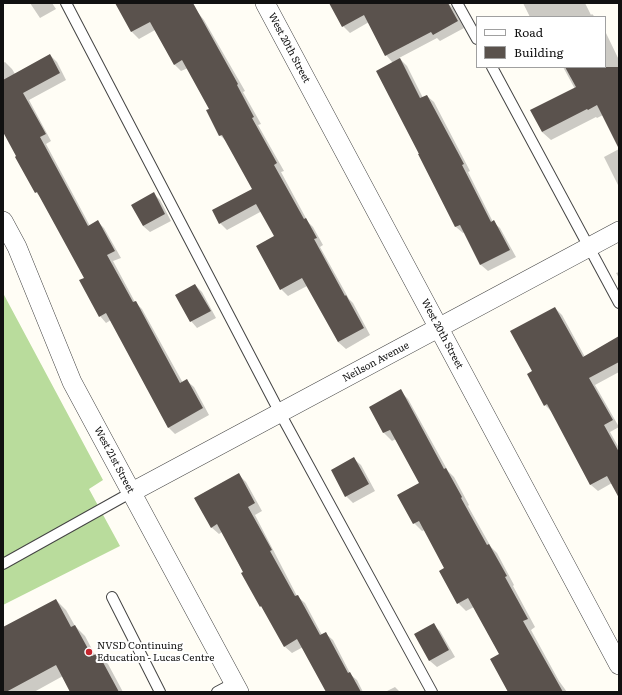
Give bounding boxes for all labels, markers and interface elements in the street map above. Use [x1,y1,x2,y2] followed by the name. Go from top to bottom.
[265,11,313,85] street label: West 20th Street
[476,16,606,68] legend
[514,23,543,41] text: Road
[514,43,563,61] text: Building
[418,297,466,371] street label: West 20th Street
[341,339,411,385] street label: Neilson Avenue
[91,425,137,495] street label: West 21st Street
[97,640,214,664] place label: NVSD Continuing Education - Lucas Centre
[84,647,94,657] marker: NVSD Continuing Education - Lucas Centre

